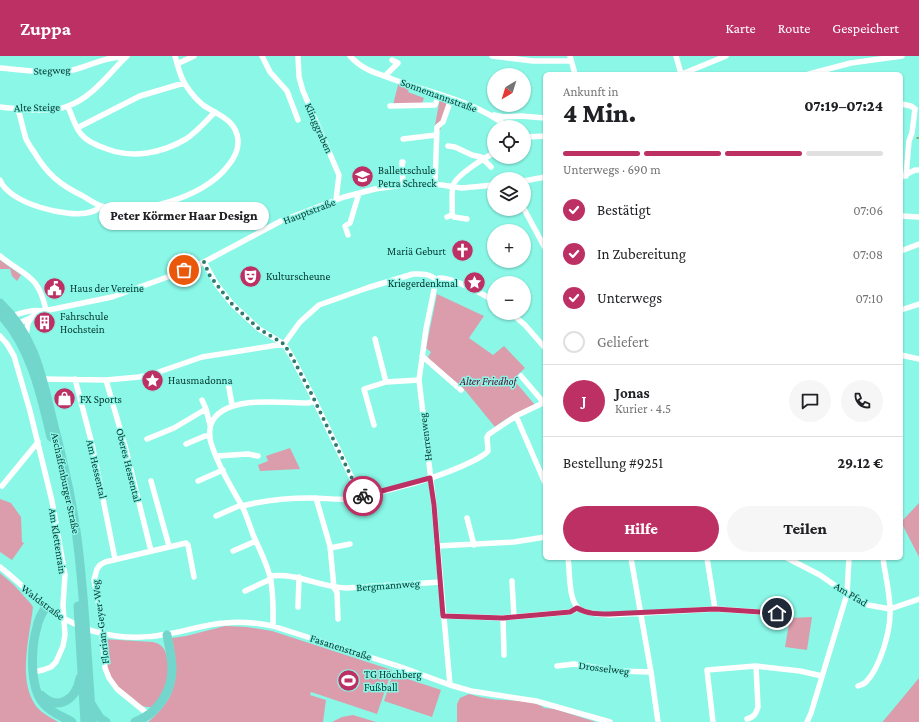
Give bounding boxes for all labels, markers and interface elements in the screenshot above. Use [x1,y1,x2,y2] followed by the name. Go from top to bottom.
[20,18,71,39] text: Zuppa
[726,20,756,36] text: Karte
[778,20,810,36] text: Route
[832,20,899,36] text: Gespeichert
[33,63,71,78] street label: Stegweg
[487,68,531,112] north arrow
[487,68,531,320] map controls
[399,76,479,114] street label: Sonnemannstraße
[563,84,618,99] text: Ankunft in
[804,98,883,114] text: 07:19–07:24
[563,99,636,128] text: 4 Min.
[14,101,60,114] street label: Alte Steige
[302,101,335,156] street label: Klinggraben
[487,120,531,164] button: locate
[563,162,661,177] text: Unterwegs · 690 m
[350,163,376,189] school or university icon: Ballettschule Petra Schreck
[378,164,437,189] place label: Ballettschule Petra Schreck
[487,172,531,216] button: layers
[281,195,337,227] street label: Hauptstraße
[563,199,585,221] icon: check
[99,202,269,230] callout: Peter Körmer Haar Design
[597,202,651,218] text: Bestätigt
[853,203,883,218] text: 07:06
[110,208,258,223] text: Peter Körmer Haar Design
[487,224,531,268] button: +
[449,238,475,264] church icon: Mariä Geburt
[563,243,585,265] icon: check
[387,245,446,257] place label: Mariä Geburt
[597,246,686,262] text: In Zubereitung
[853,247,883,262] text: 07:08
[167,253,201,287] pin
[173,259,195,281] icon: bag
[238,263,264,289] theatre icon: Kulturscheune
[266,270,330,282] place label: Kulturscheune
[461,270,487,296] place icon: Kriegerdenkmal
[41,275,67,301] public building icon: Haus der Vereine
[487,276,531,320] button: −
[388,277,458,290] place label: Kriegerdenkmal
[70,282,144,294] place label: Haus der Vereine
[563,287,585,309] icon: check
[597,290,662,306] text: Unterwegs
[856,291,883,306] text: 07:10
[32,309,58,335] building icon: Fahrschule Hochstein
[60,310,108,335] place label: Fahrschule Hochstein
[597,334,649,350] text: Geliefert
[139,367,165,393] place icon: Hausmadonna
[168,374,233,386] place label: Hausmadonna
[459,375,518,388] park label: Alter Friedhof
[789,380,831,422] button: chat
[841,380,883,422] button: phone
[615,385,650,401] text: Jonas
[52,386,78,412] shop icon: FX Sports
[80,393,122,406] place label: FX Sports
[581,393,587,409] text: J
[615,401,671,416] text: Kurier · 4.5
[416,411,435,462] street label: Herrenweg
[114,427,144,503] street label: Oberes Hessental
[48,431,83,535] street label: Aschaffenburger Straße
[84,438,110,500] street label: Am Hessental
[563,455,663,471] text: Bestellung #9251
[837,455,883,471] text: 29.12 €
[343,476,383,516] courier
[352,485,374,507] icon: bike
[563,506,719,552] button: Hilfe
[727,506,883,552] button: Teilen
[47,507,69,575] street label: Am Klettenrain
[356,577,421,594] street label: Bergmannweg
[89,578,112,665] street label: Florian-Geyer-Weg
[832,579,870,609] street label: Am Pfad
[19,582,67,622] street label: Waldstraße
[760,596,794,630] pin
[766,602,788,624] icon: home
[309,631,373,663] street label: Fasanenstraße
[578,659,631,678] street label: Drosselweg
[336,667,362,693] sports icon: TG Höchberg Fußball
[364,668,422,693] place label: TG Höchberg Fußball

